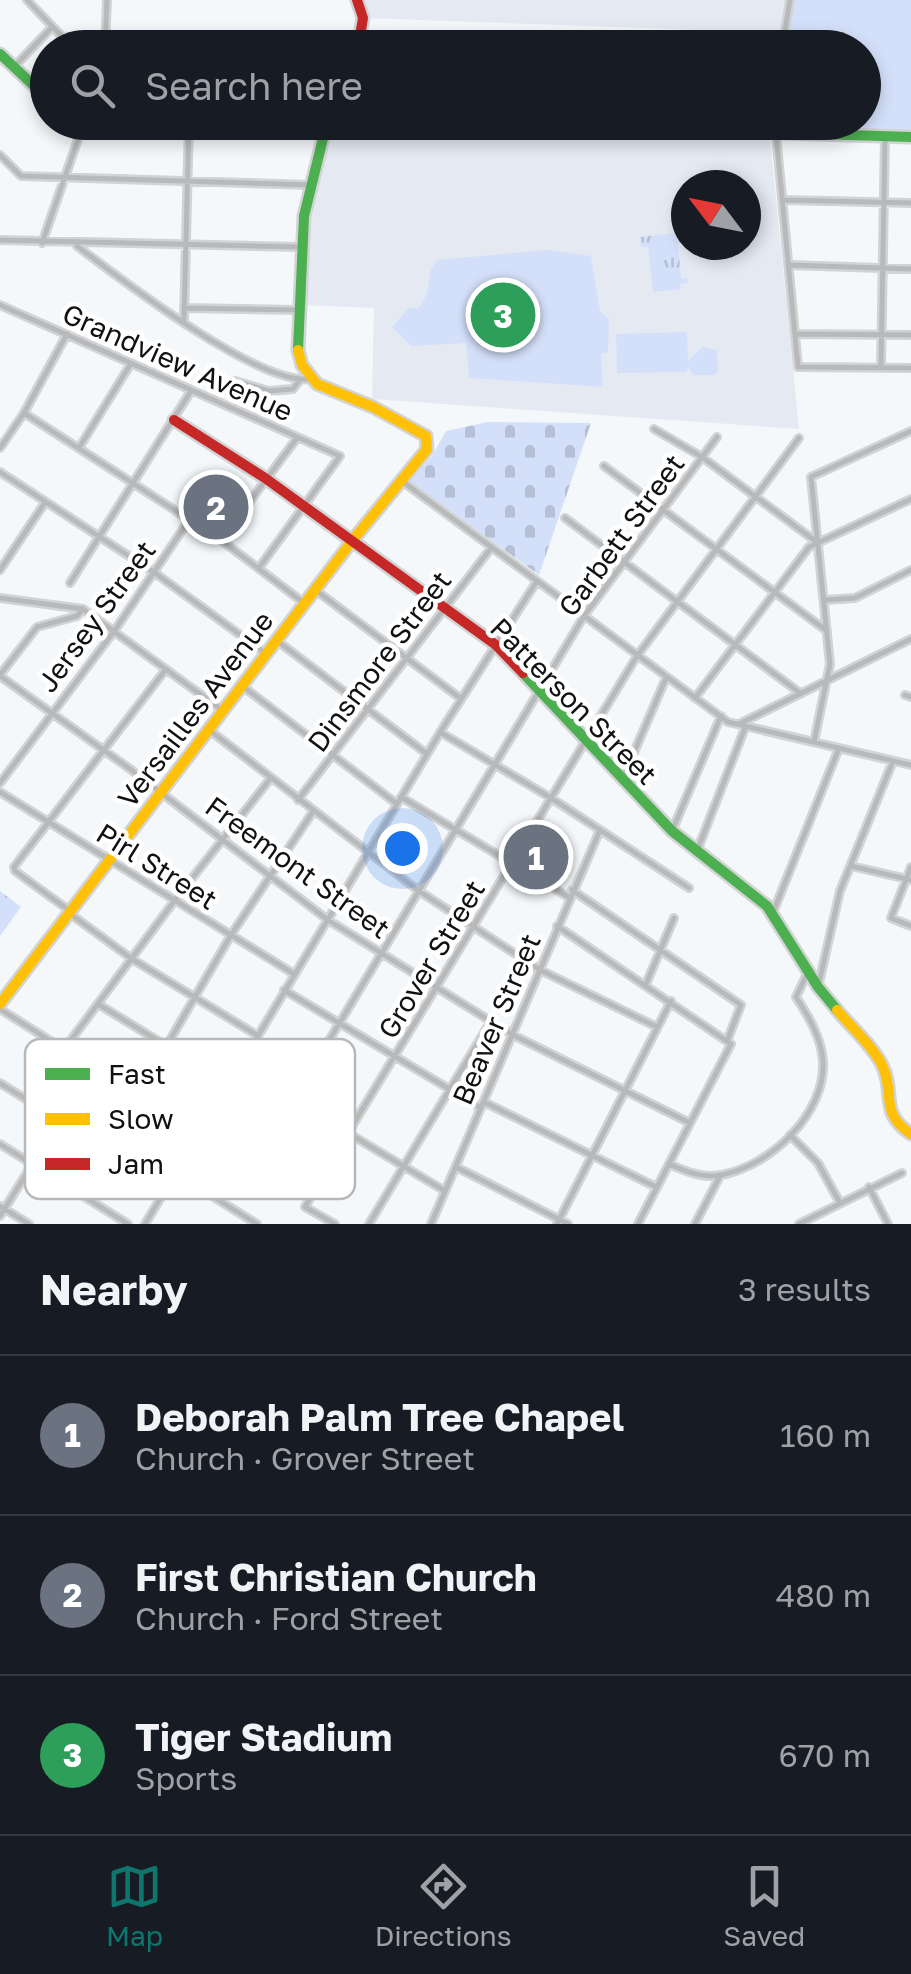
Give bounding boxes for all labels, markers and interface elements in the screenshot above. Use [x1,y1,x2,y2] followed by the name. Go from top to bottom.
[30,30,881,140] search box
[65,58,120,113] icon: search
[145,63,363,108] text: Search here
[671,170,761,260] north arrow
[470,278,536,352] pin: 3
[58,296,298,428] street label: Grandview Avenue
[551,448,691,622] street label: Garbett Street
[184,470,248,544] pin: 2
[30,534,162,698] street label: Jersey Street
[300,564,458,758] street label: Dinsmore Street
[111,604,279,814] street label: Versailles Avenue
[484,611,664,791] street label: Patterson Street
[200,789,396,945] street label: Freemont Street
[91,816,223,916] street label: Pirl Street
[504,820,568,894] pin: 1
[377,823,428,874] your location
[371,874,491,1044] street label: Grover Street
[445,929,547,1109] street label: Beaver Street
[25,1039,355,1199] legend
[108,1057,166,1090] text: Fast
[108,1102,174,1135] text: Slow
[108,1147,164,1180] text: Jam
[40,1264,188,1314] text: Nearby
[738,1270,871,1308] text: 3 results
[135,1394,624,1439] text: Deborah Palm Tree Chapel
[64,1416,81,1454] text: 1
[780,1416,871,1454] text: 160 m
[135,1439,475,1477] text: Church · Grover Street
[135,1554,537,1599] text: First Christian Church
[63,1576,82,1614] text: 2
[776,1576,871,1614] text: 480 m
[135,1599,443,1637] text: Church · Ford Street
[135,1714,392,1759] text: Tiger Stadium
[63,1736,82,1774] text: 3
[779,1736,871,1774] text: 670 m
[135,1759,237,1797] text: Sports
[106,1859,163,1952] tab: Map
[375,1859,512,1952] tab: Directions
[723,1859,805,1952] tab: Saved

